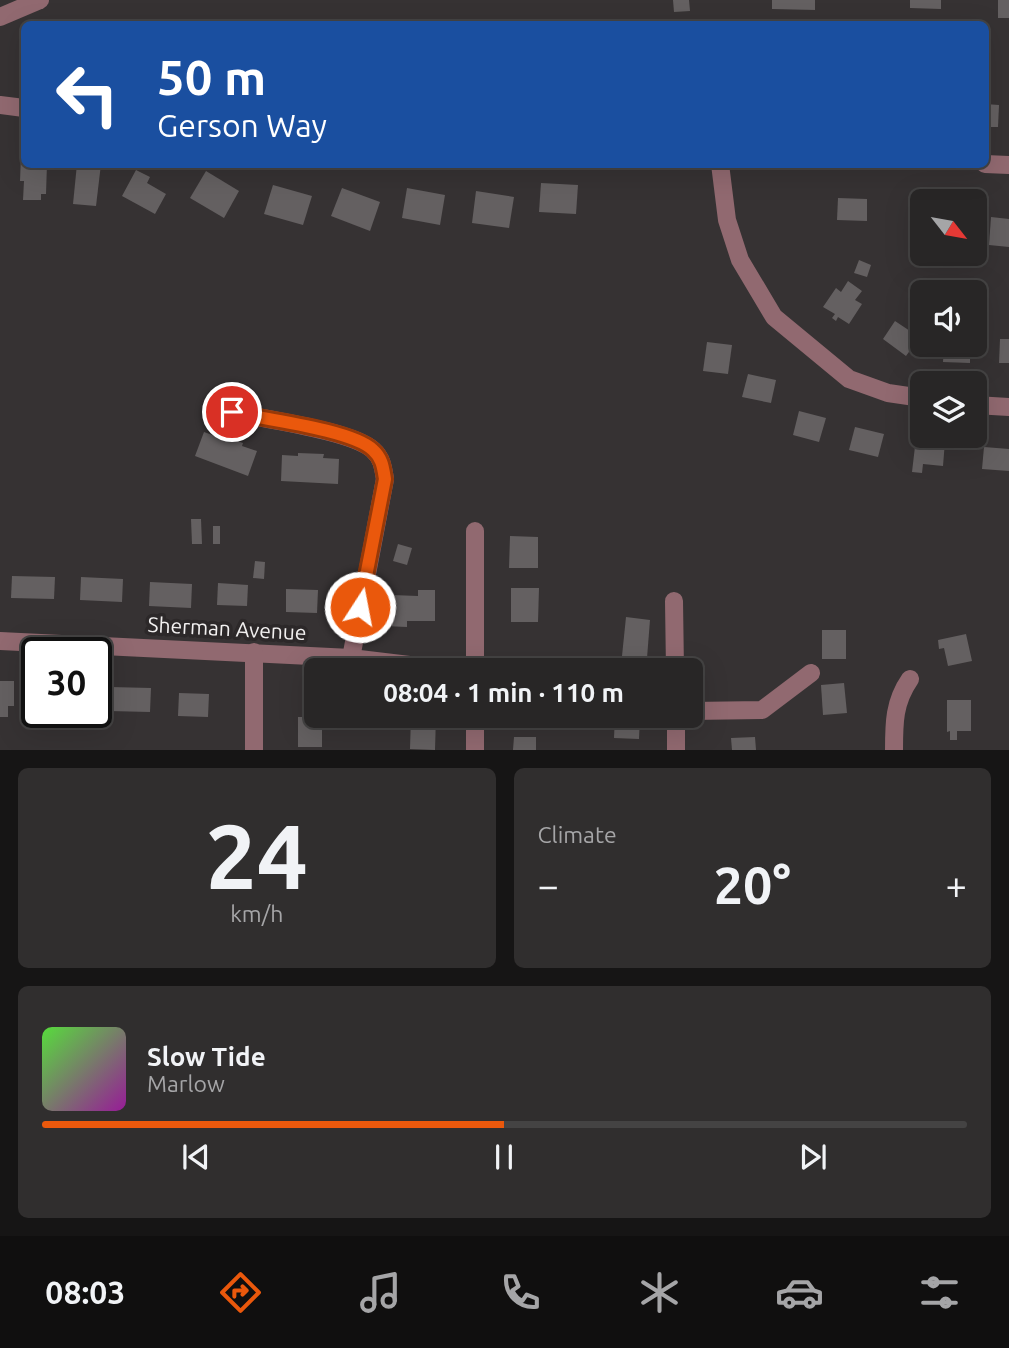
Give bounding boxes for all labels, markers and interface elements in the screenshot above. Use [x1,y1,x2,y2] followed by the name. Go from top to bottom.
[42,49,133,140] icon: left
[157,49,266,104] text: 50 m
[157,107,327,143] text: Gerson Way
[910,189,987,266] north arrow
[910,189,987,448] map controls
[910,280,987,357] button: sound
[910,371,987,448] button: layers
[202,382,262,442] pin
[213,393,251,431] icon: arrive
[323,570,397,644] position arrow
[147,612,307,644] street label: Sherman Avenue
[21,637,112,728] speed limit sign: 30
[383,678,624,707] text: 08:04 · 1 min · 110 m
[205,804,308,906] text: 24
[538,822,617,847] text: Climate
[714,856,791,914] text: 20°
[538,864,559,906] text: −
[946,864,967,906] text: +
[230,901,283,926] text: km/h
[147,1042,266,1071] text: Slow Tide
[147,1071,225,1096] text: Marlow
[177,1138,215,1176] icon: previous
[485,1138,523,1176] icon: pause
[794,1138,832,1176] icon: next
[216,1268,265,1317] icon: directions
[356,1268,405,1317] icon: music
[496,1268,545,1317] icon: phone
[635,1268,684,1317] icon: climate
[775,1268,824,1317] icon: car
[915,1268,964,1317] icon: filters
[45,1274,125,1310] text: 08:03

